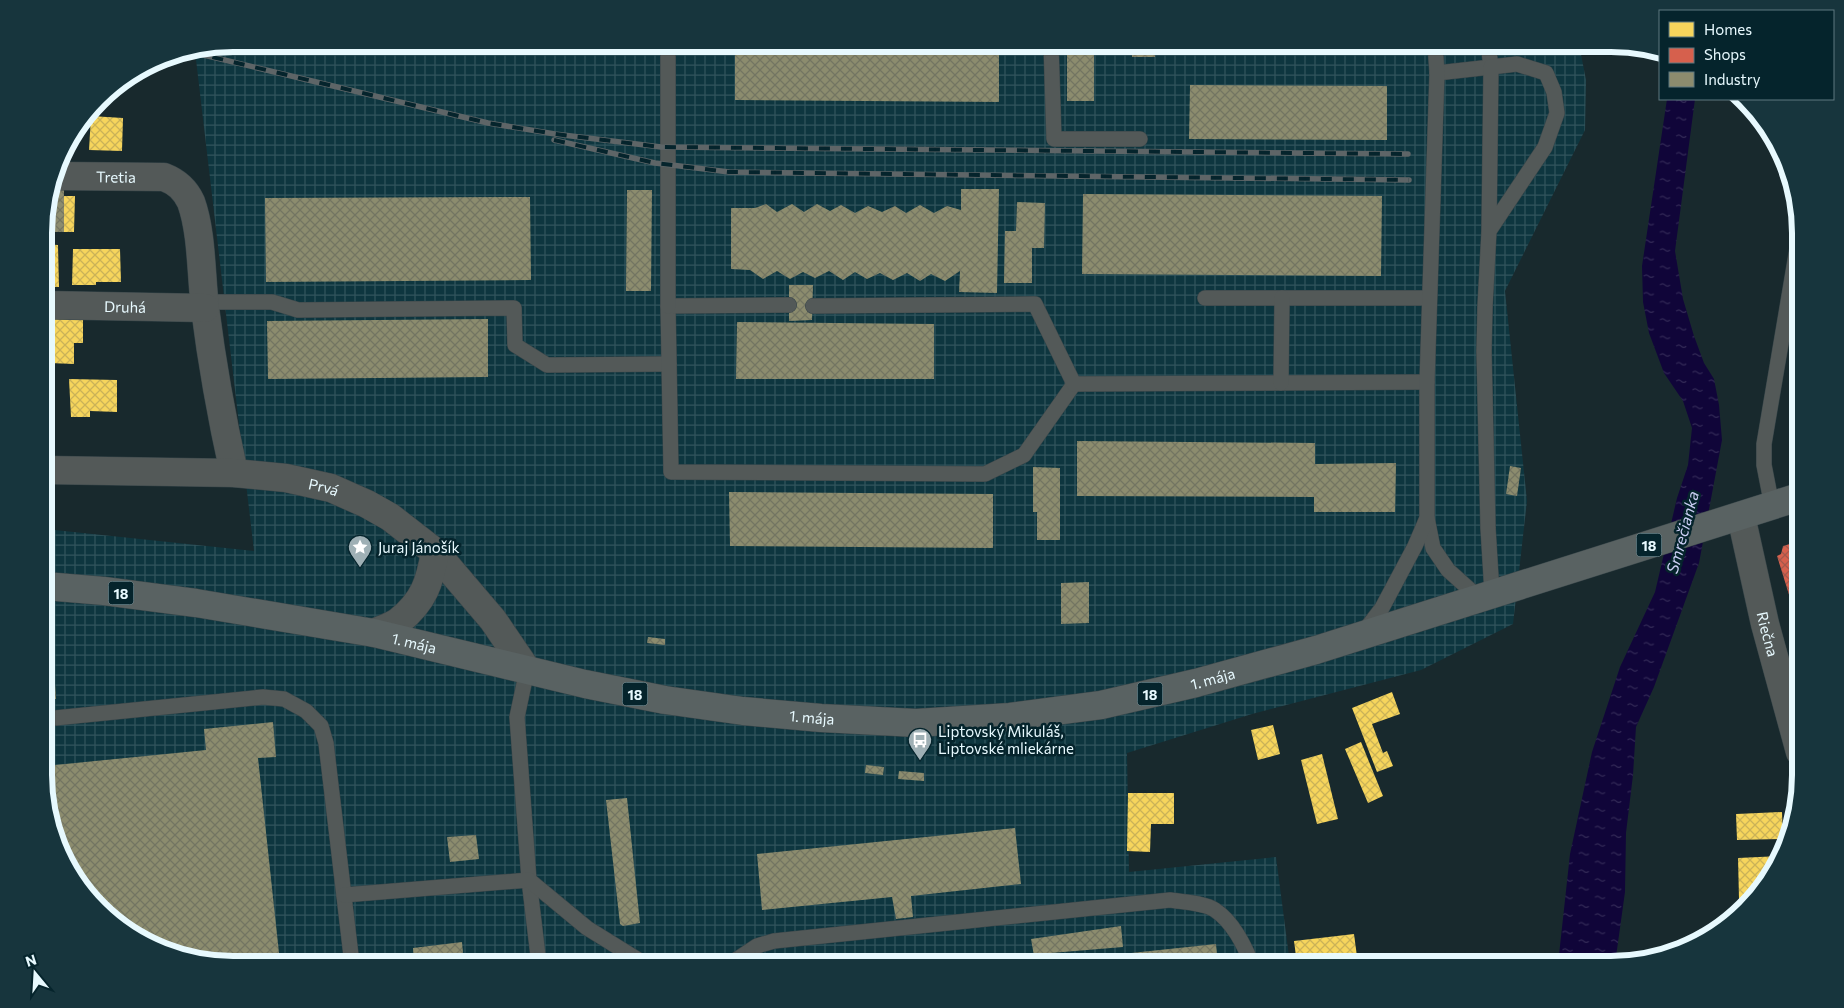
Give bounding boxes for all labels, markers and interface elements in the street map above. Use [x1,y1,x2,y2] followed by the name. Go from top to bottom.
[1659,10,1834,100] legend
[1704,20,1752,38] text: Homes
[1704,45,1746,63] text: Shops
[1704,70,1761,88] text: Industry
[96,167,136,186] street label: Tretia
[104,297,146,316] street label: Druhá
[307,474,342,499] street label: Prvá
[1662,489,1702,575] water label: Smrečianka
[347,534,373,568] place icon: Juraj Jánošík
[1636,534,1662,556] road number: 18
[378,538,460,556] place label: Juraj Jánošík
[108,582,134,604] road number: 18
[1754,610,1782,658] street label: Riečna
[390,629,439,657] street label: 1. mája
[1189,664,1237,693] street label: 1. mája
[622,682,648,706] road number: 18
[1138,682,1162,706] road number: 18
[788,706,835,728] street label: 1. mája
[938,722,1074,757] place label: Liptovský Mikuláš, Liptovské mliekárne
[907,727,933,761] bus stop icon: Liptovský Mikuláš, Liptovské mliekárne
[10,948,60,998] north arrow
[23,950,38,970] text: N

